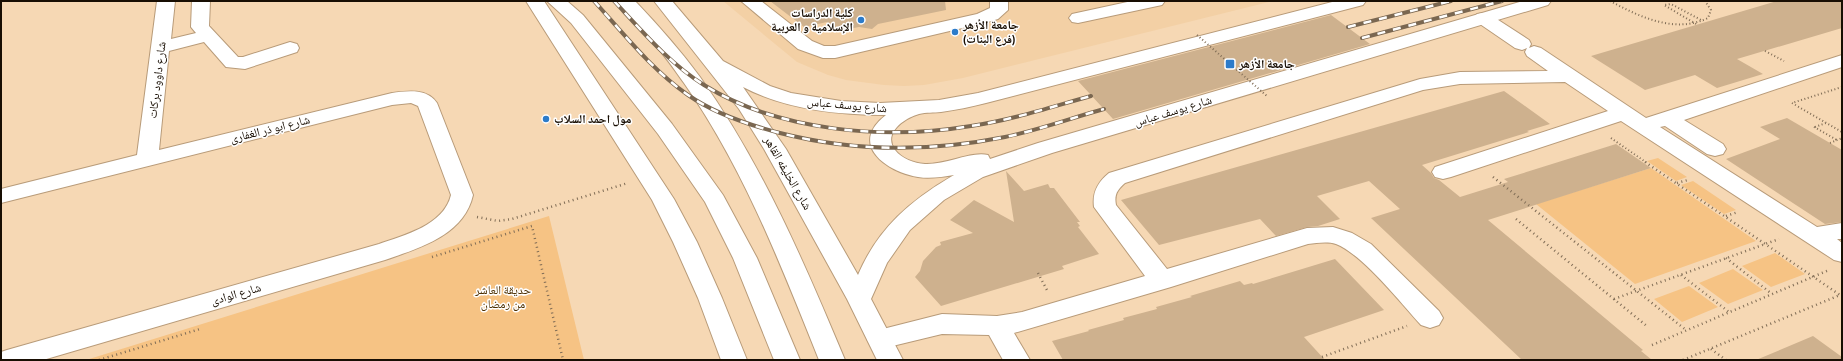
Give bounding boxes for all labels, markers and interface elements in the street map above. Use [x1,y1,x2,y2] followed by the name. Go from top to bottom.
[771,5,854,34] place label: كلية الدراسات الإسلامية و العربية
[856,15,866,25] marker: كلية الدراسات الإسلامية و العربية
[962,17,1019,47] place label: جامعة الأزهر (فرع البنات)
[950,27,960,37] marker: جامعة الأزهر (فرع البنات)
[144,41,170,119] street label: شارع داوود بركات
[1238,56,1295,71] place label: جامعة الأزهر
[1224,58,1236,70] marker: جامعة الأزهر
[1132,92,1214,130] street label: شارع يوسف عباس
[806,94,888,116] street label: شارع يوسف عباس
[228,111,312,147] street label: شارع ابو ذر الغفارى
[554,111,632,127] place label: مول احمد السلاب
[541,114,551,124] marker: مول احمد السلاب
[760,132,816,213] street label: شارع الخليفه القاهر
[209,279,263,309] street label: شارع الوادى
[474,282,531,311] park label: حديقة العاشر من رمضان

